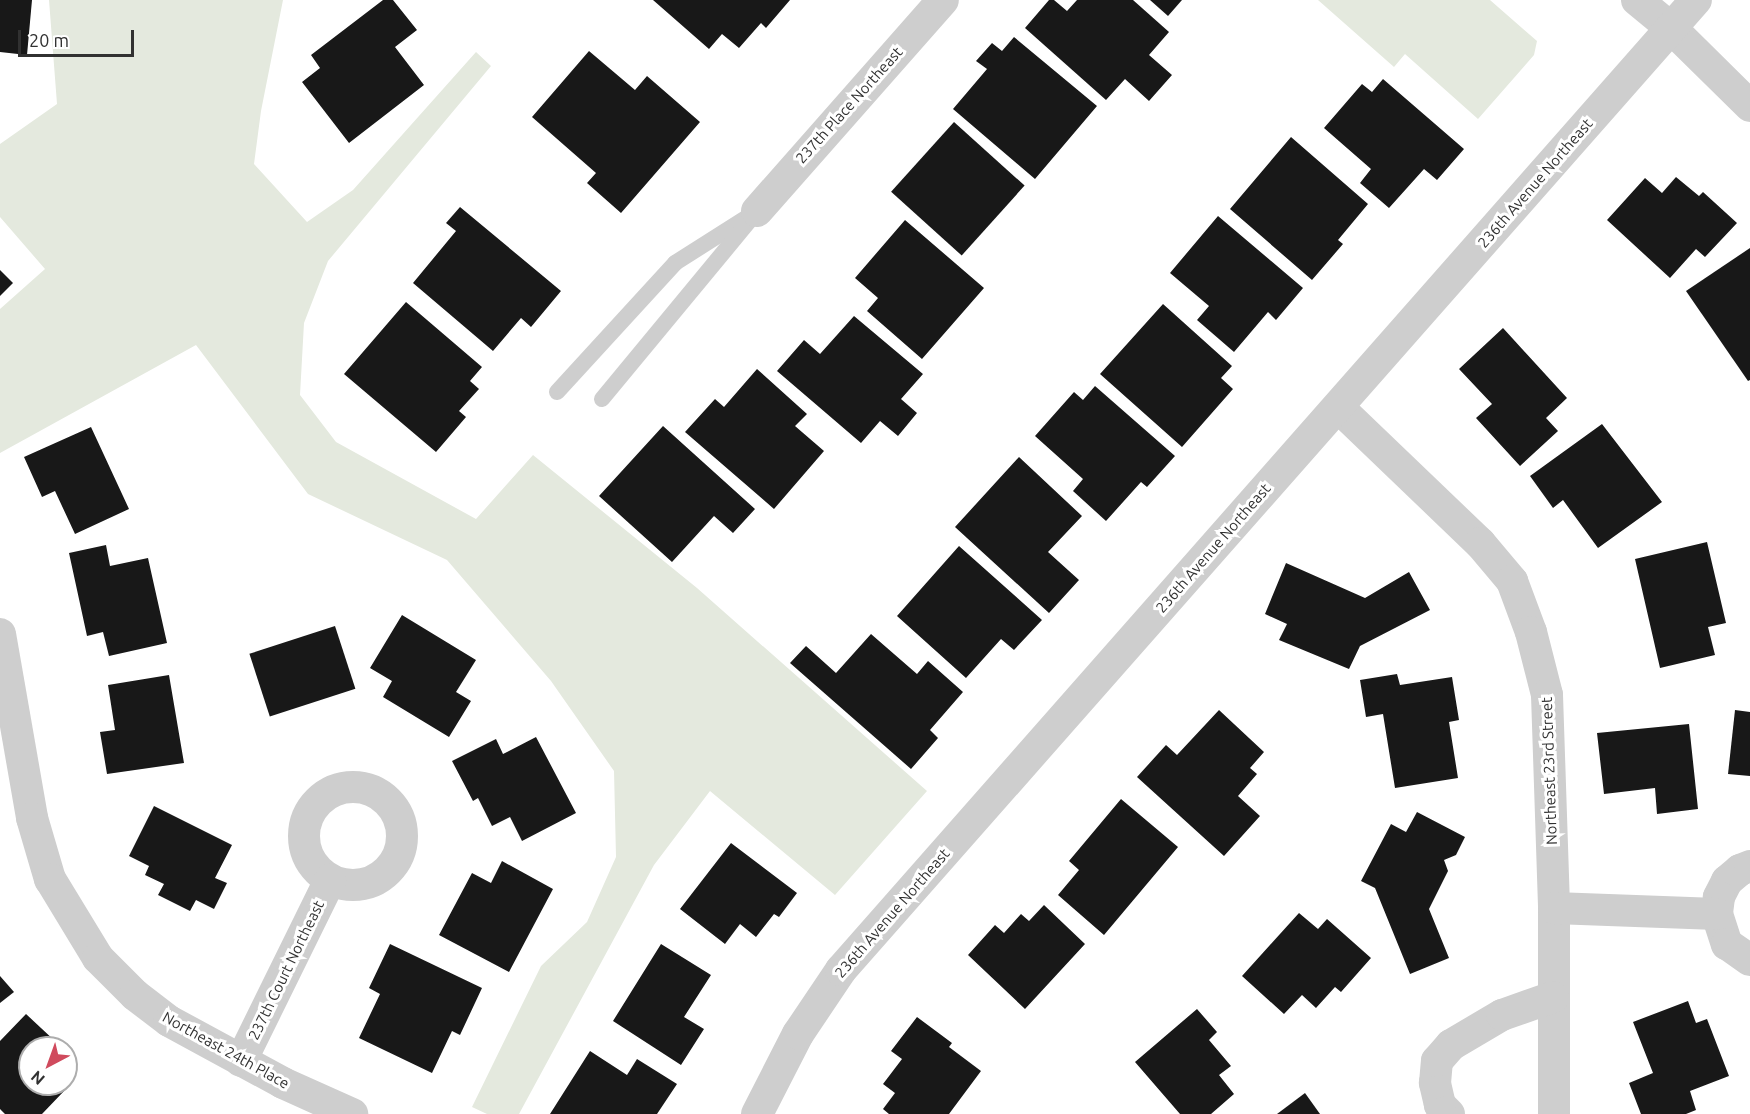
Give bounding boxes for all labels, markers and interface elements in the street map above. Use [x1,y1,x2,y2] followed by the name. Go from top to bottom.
[21,18,136,56] scale bar
[29,30,69,50] text: 20 m
[792,43,906,167] street label: 237th Place Northeast
[1474,115,1596,251] street label: 236th Avenue Northeast
[1152,480,1274,616] street label: 236th Avenue Northeast
[1537,697,1561,845] street label: Northeast 23rd Street
[831,845,953,981] street label: 236th Avenue Northeast
[244,897,328,1043] street label: 237th Court Northeast
[159,1008,293,1092] street label: Northeast 24th Place
[18,1036,78,1096] north arrow
[27,1067,48,1089] text: N

